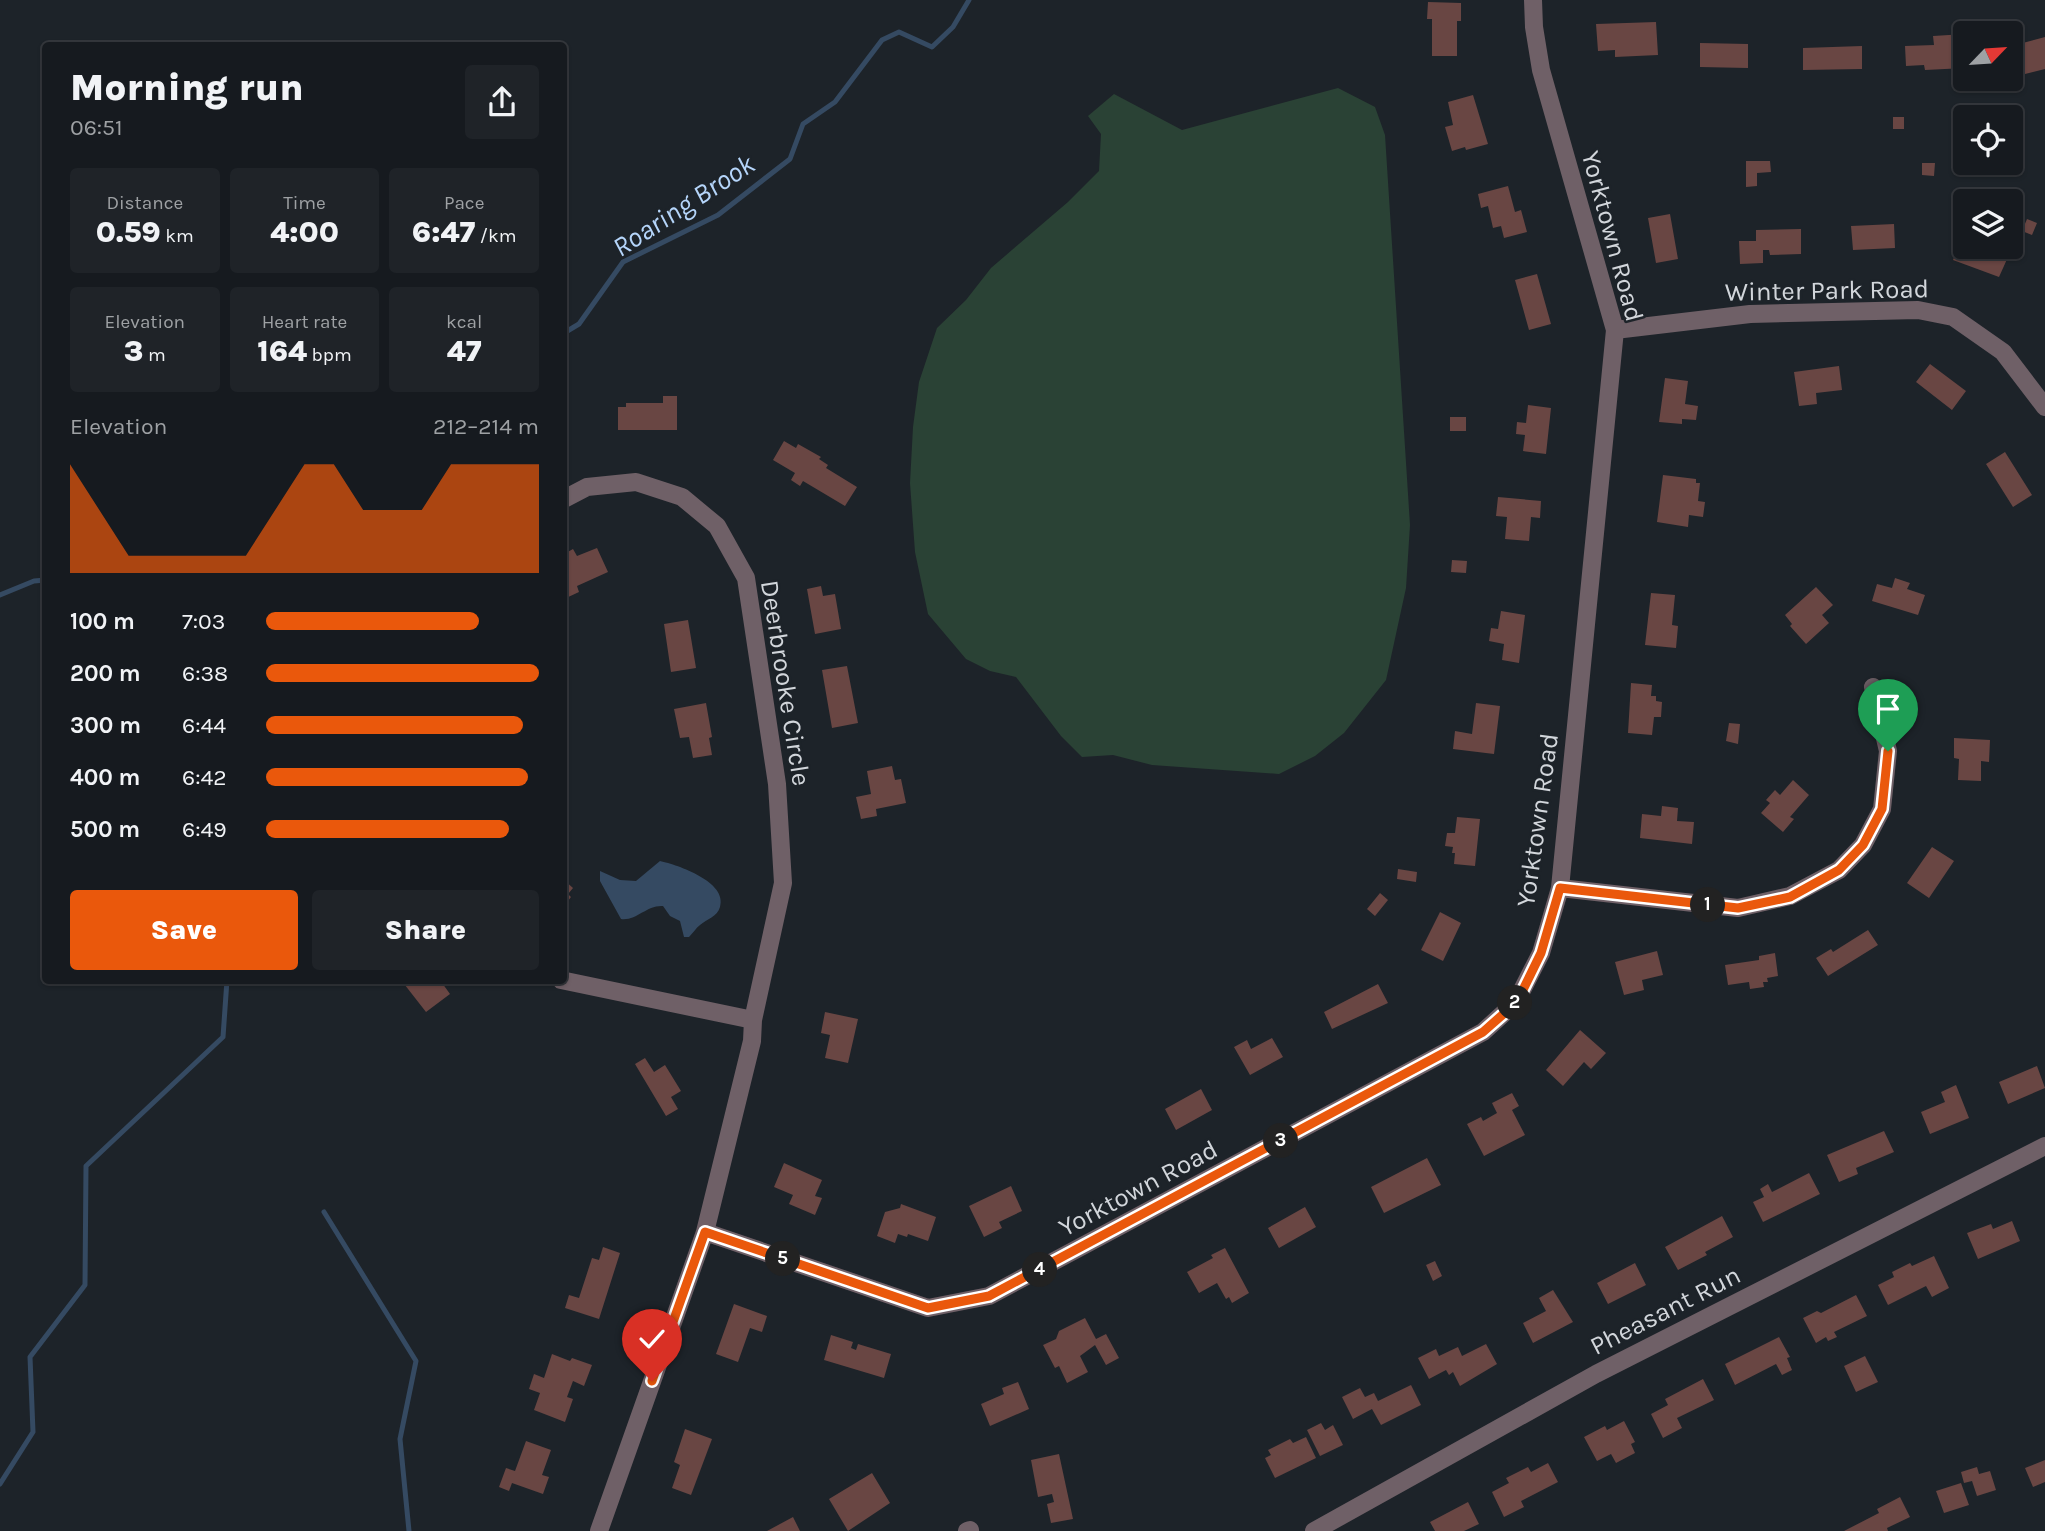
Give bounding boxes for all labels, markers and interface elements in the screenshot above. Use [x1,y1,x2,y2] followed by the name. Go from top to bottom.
[1953,21,2023,91] north arrow
[1953,21,2023,259] map controls
[70,65,304,110] text: Morning run
[465,65,539,139] button: share
[1953,105,2023,175] button: locate
[70,114,123,141] text: 06:51
[606,147,761,264] water label: Roaring Brook
[1575,147,1650,325] street label: Yorktown Road
[1953,189,2023,259] button: layers
[106,192,183,214] text: Distance
[283,192,326,214] text: Time
[444,192,484,214] text: Pace
[96,214,161,250] text: 0.59
[270,214,339,250] text: 4:00
[412,214,475,250] text: 6:47
[161,225,194,247] text: km
[475,225,516,247] text: /km
[1725,273,1929,308] street label: Winter Park Road
[105,311,185,333] text: Elevation
[262,311,347,333] text: Heart rate
[446,311,482,333] text: kcal
[124,333,144,369] text: 3
[257,333,307,369] text: 164
[447,333,482,369] text: 47
[144,344,166,366] text: m
[307,344,352,366] text: bpm
[70,413,167,440] text: Elevation
[433,413,539,440] text: 212–214 m
[754,578,817,788] street label: Deerbrooke Circle
[70,608,135,635] text: 100 m
[182,608,225,635] text: 7:03
[70,660,141,687] text: 200 m
[182,660,228,687] text: 6:38
[1858,679,1918,751] pin
[1869,690,1907,728] icon: arrive
[70,712,141,739] text: 300 m
[182,712,226,739] text: 6:44
[1510,731,1565,909] street label: Yorktown Road
[70,764,140,791] text: 400 m
[182,764,227,791] text: 6:42
[70,816,140,843] text: 500 m
[182,816,227,843] text: 6:49
[1690,888,1726,922] pin: 1
[70,890,298,970] button: Save
[312,890,539,970] button: Share
[1704,893,1711,915] text: 1
[1498,986,1532,1020] pin: 2
[1509,991,1520,1013] text: 2
[1264,1124,1298,1158] pin: 3
[1275,1129,1286,1151] text: 3
[1054,1134,1223,1243] street label: Yorktown Road
[766,1242,800,1276] pin: 5
[777,1247,788,1269] text: 5
[1023,1252,1058,1288] pin: 4
[1034,1258,1045,1280] text: 4
[1585,1259,1746,1362] street label: Pheasant Run
[622,1309,682,1381] pin
[633,1320,671,1358] icon: check

